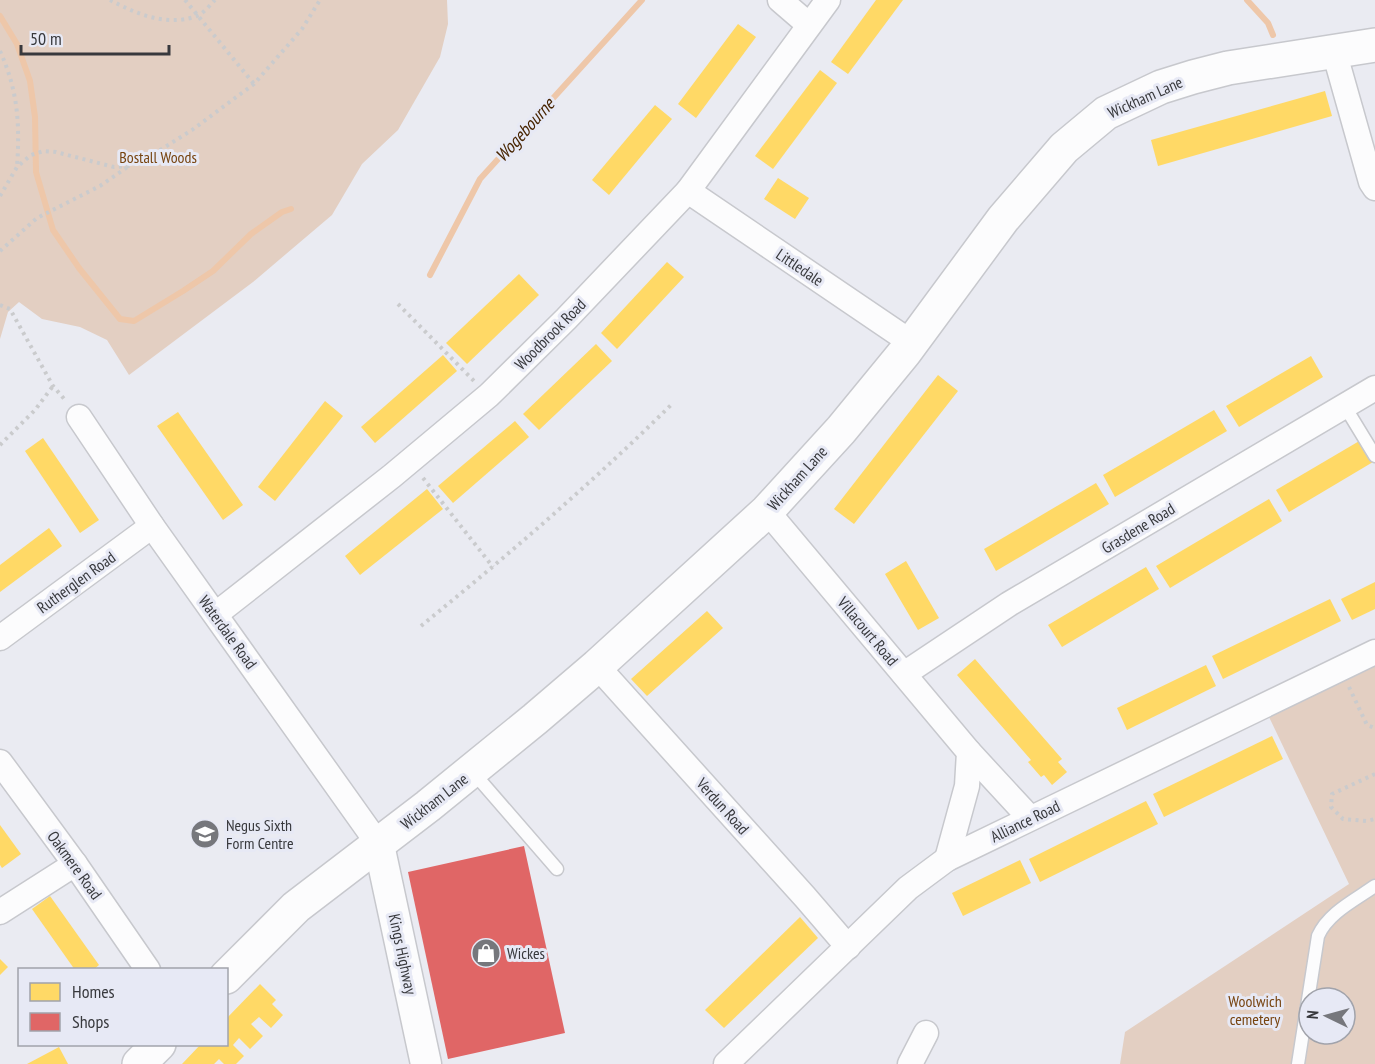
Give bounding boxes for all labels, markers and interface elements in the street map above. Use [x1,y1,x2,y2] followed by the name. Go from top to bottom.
[21,18,170,56] scale bar
[30,27,62,50] text: 50 m
[1104,72,1186,122] street label: Wickham Lane
[490,92,560,166] water label: Wogebourne
[119,147,197,167] park label: Bostall Woods
[772,244,828,290] street label: Littledale
[510,294,590,374] street label: Woodbrook Road
[763,442,831,514] street label: Wickham Lane
[1098,498,1178,558] street label: Grasdene Road
[33,547,119,617] street label: Rutherglen Road
[195,591,261,673] street label: Waterdale Road
[833,592,903,670] street label: Villacourt Road
[396,769,472,833] street label: Wickham Lane
[692,773,754,838] street label: Verdun Road
[987,796,1063,846] street label: Alliance Road
[226,815,294,853] place label: Negus Sixth Form Centre
[189,818,221,850] school or university icon: Negus Sixth Form Centre
[43,827,107,903] street label: Oakmere Road
[385,912,421,996] street label: Kings Highway
[470,937,502,969] shop icon: Wickes
[507,943,545,963] place label: Wickes
[18,968,228,1046] legend
[72,980,115,1003] text: Homes
[1297,986,1357,1046] north arrow
[1228,991,1282,1029] park label: Woolwich cemetery
[72,1010,109,1033] text: Shops
[1302,1010,1322,1020] text: N

